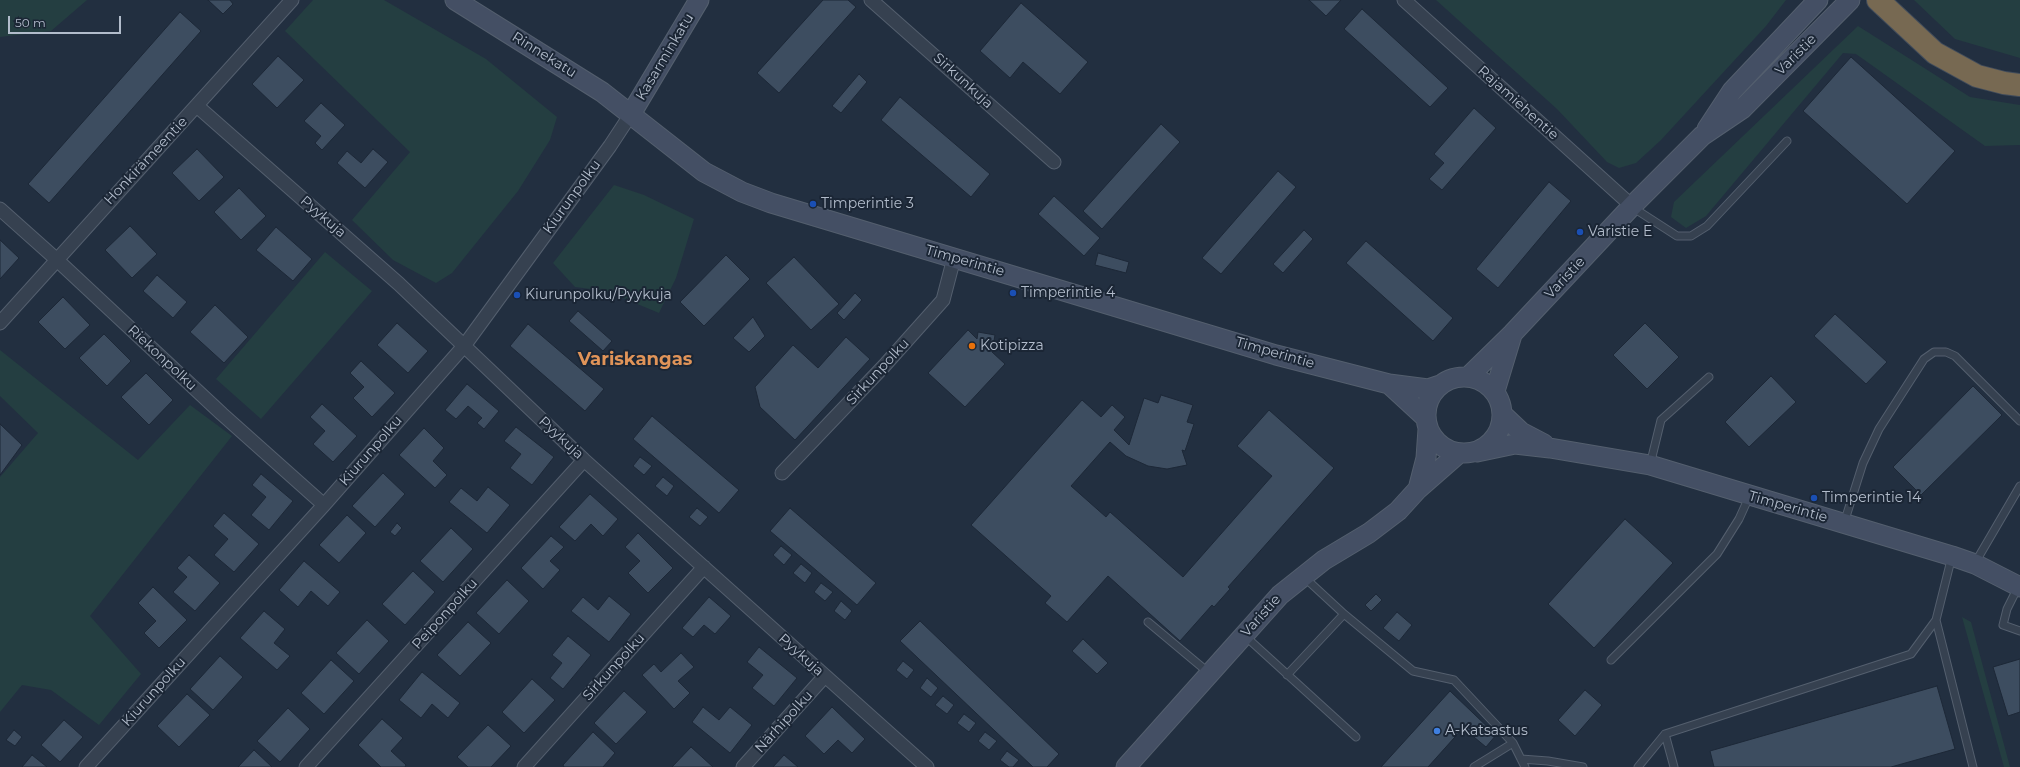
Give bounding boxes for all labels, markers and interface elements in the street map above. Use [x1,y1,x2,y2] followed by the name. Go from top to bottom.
[10,8,123,34] scale bar
[632,11,698,103] street label: Kasarminkatu
[15,15,46,30] text: 50 m
[509,29,579,81] street label: Rinnekatu
[1772,31,1820,79] street label: Varistie
[930,50,996,112] street label: Sirkunkuja
[1474,62,1562,144] street label: Rajamiehentie
[101,114,191,208] street label: Honkirämeentie
[540,157,604,237] street label: Kiurunpolku
[297,193,349,241] street label: Pyykuja
[821,196,914,212] place label: Timperintie 3
[808,199,818,209] marker: Timperintie 3
[1588,224,1652,240] place label: Varistie E
[1575,227,1585,237] marker: Varistie E
[924,242,1006,280] street label: Timperintie
[1541,254,1589,302] street label: Varistie
[1021,285,1115,301] place label: Timperintie 4
[525,287,672,303] place label: Kiurunpolku/Pyykuja
[1008,288,1018,298] marker: Timperintie 4
[512,290,522,300] marker: Kiurunpolku/Pyykuja
[124,322,200,394] street label: Riekonpolku
[1234,334,1316,372] street label: Timperintie
[843,335,913,409] street label: Sirkunpolku
[980,338,1044,354] place label: Kotipizza
[967,341,977,351] marker: Kotipizza
[578,349,692,371] district label: Variskangas
[336,413,406,489] street label: Kiurunpolku
[535,413,587,463] street label: Pyykuja
[1747,488,1829,526] street label: Timperintie
[1822,490,1921,506] place label: Timperintie 14
[1809,493,1819,503] marker: Timperintie 14
[409,575,481,653] street label: Peiponpolku
[1238,591,1284,641] street label: Varistie
[579,630,649,704] street label: Sirkunpolku
[775,630,827,680] street label: Pyykuja
[119,654,189,730] street label: Kiurunpolku
[752,687,816,757] street label: Närhipolku
[1445,723,1528,739] place label: A-Katsastus
[1432,726,1442,736] marker: A-Katsastus

